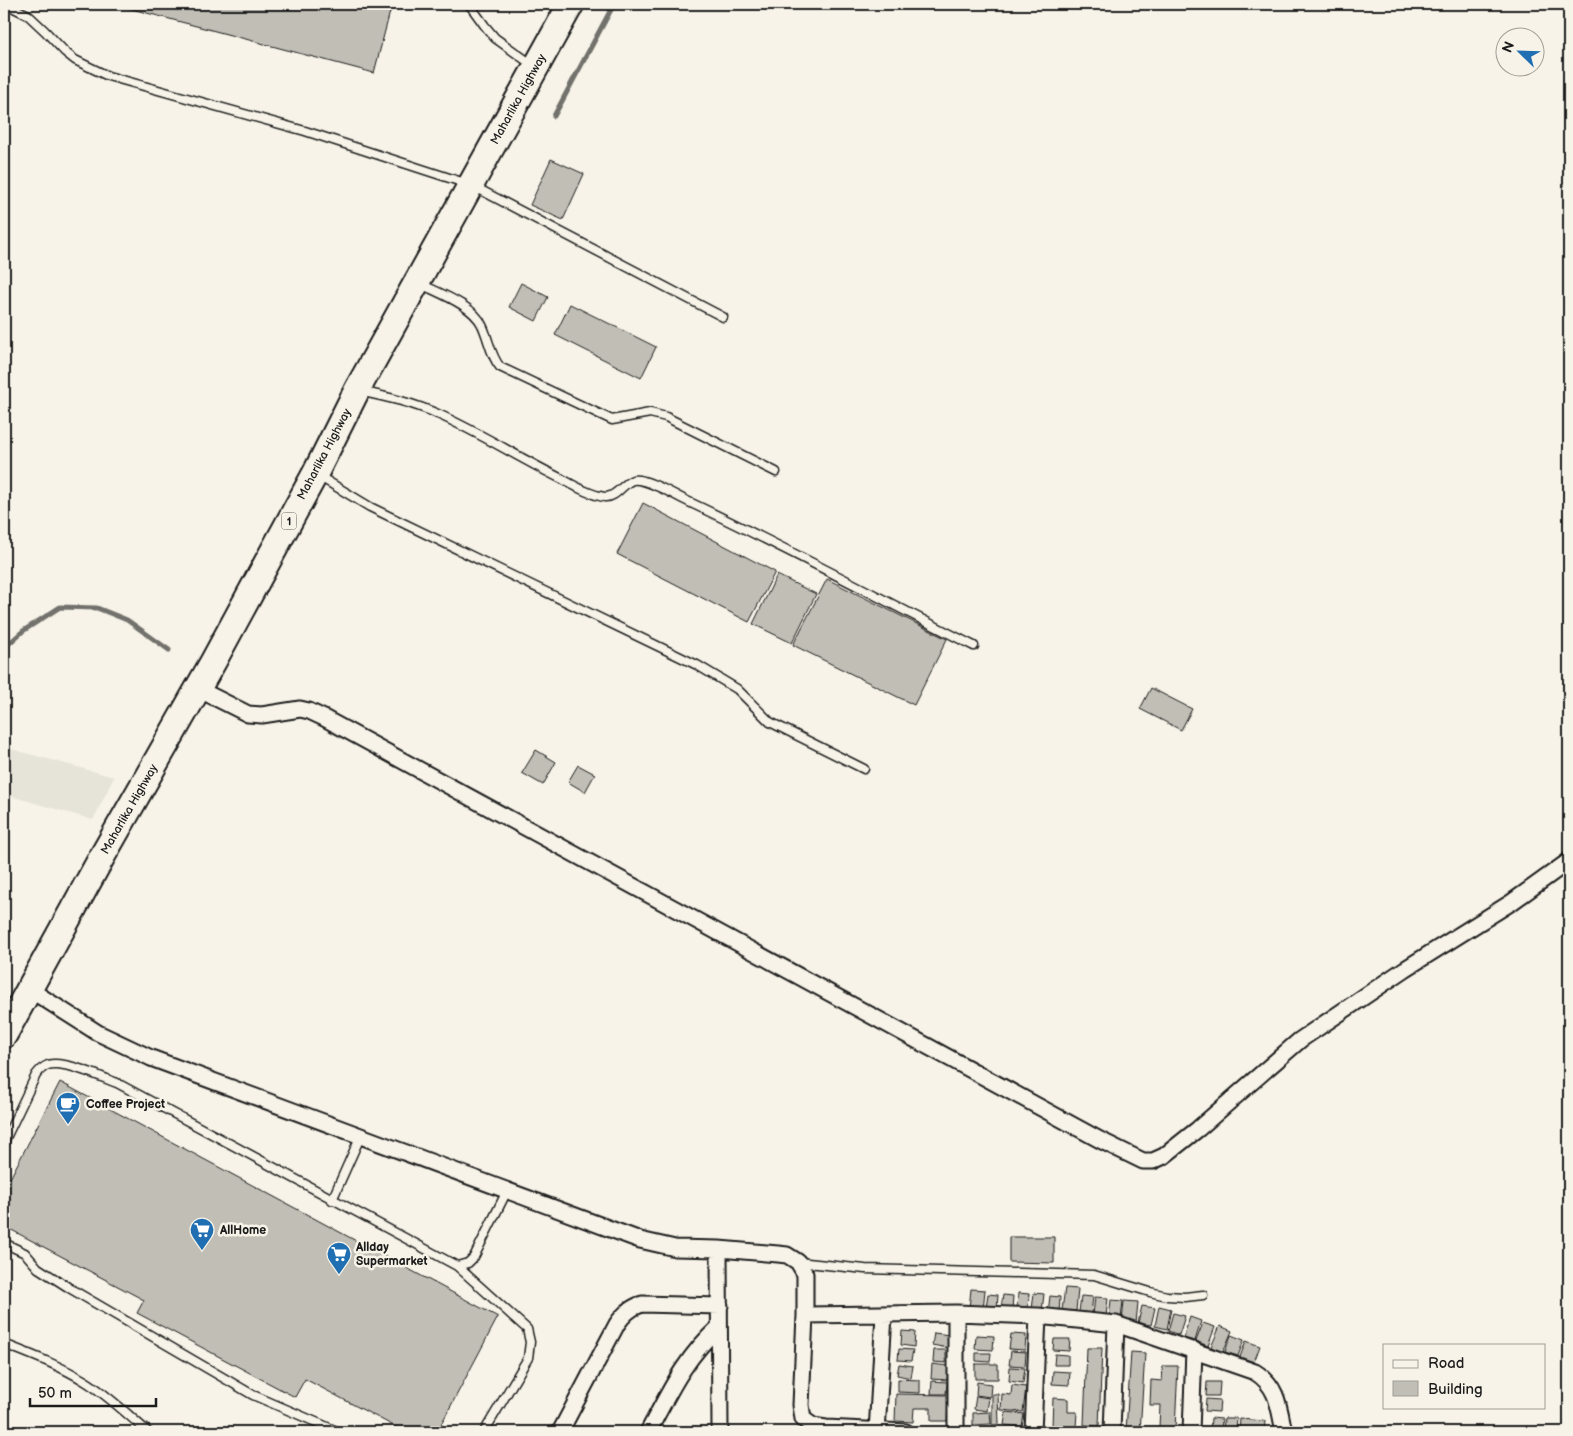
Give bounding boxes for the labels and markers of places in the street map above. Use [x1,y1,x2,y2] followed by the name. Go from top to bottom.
[55,1091,81,1125] cafe icon: Coffee Project
[86,1097,165,1112] place label: Coffee Project
[189,1217,215,1251] supermarket icon: AllHome
[219,1223,266,1238] place label: AllHome
[355,1240,427,1269] place label: Allday Supermarket
[326,1241,352,1275] supermarket icon: Allday Supermarket

